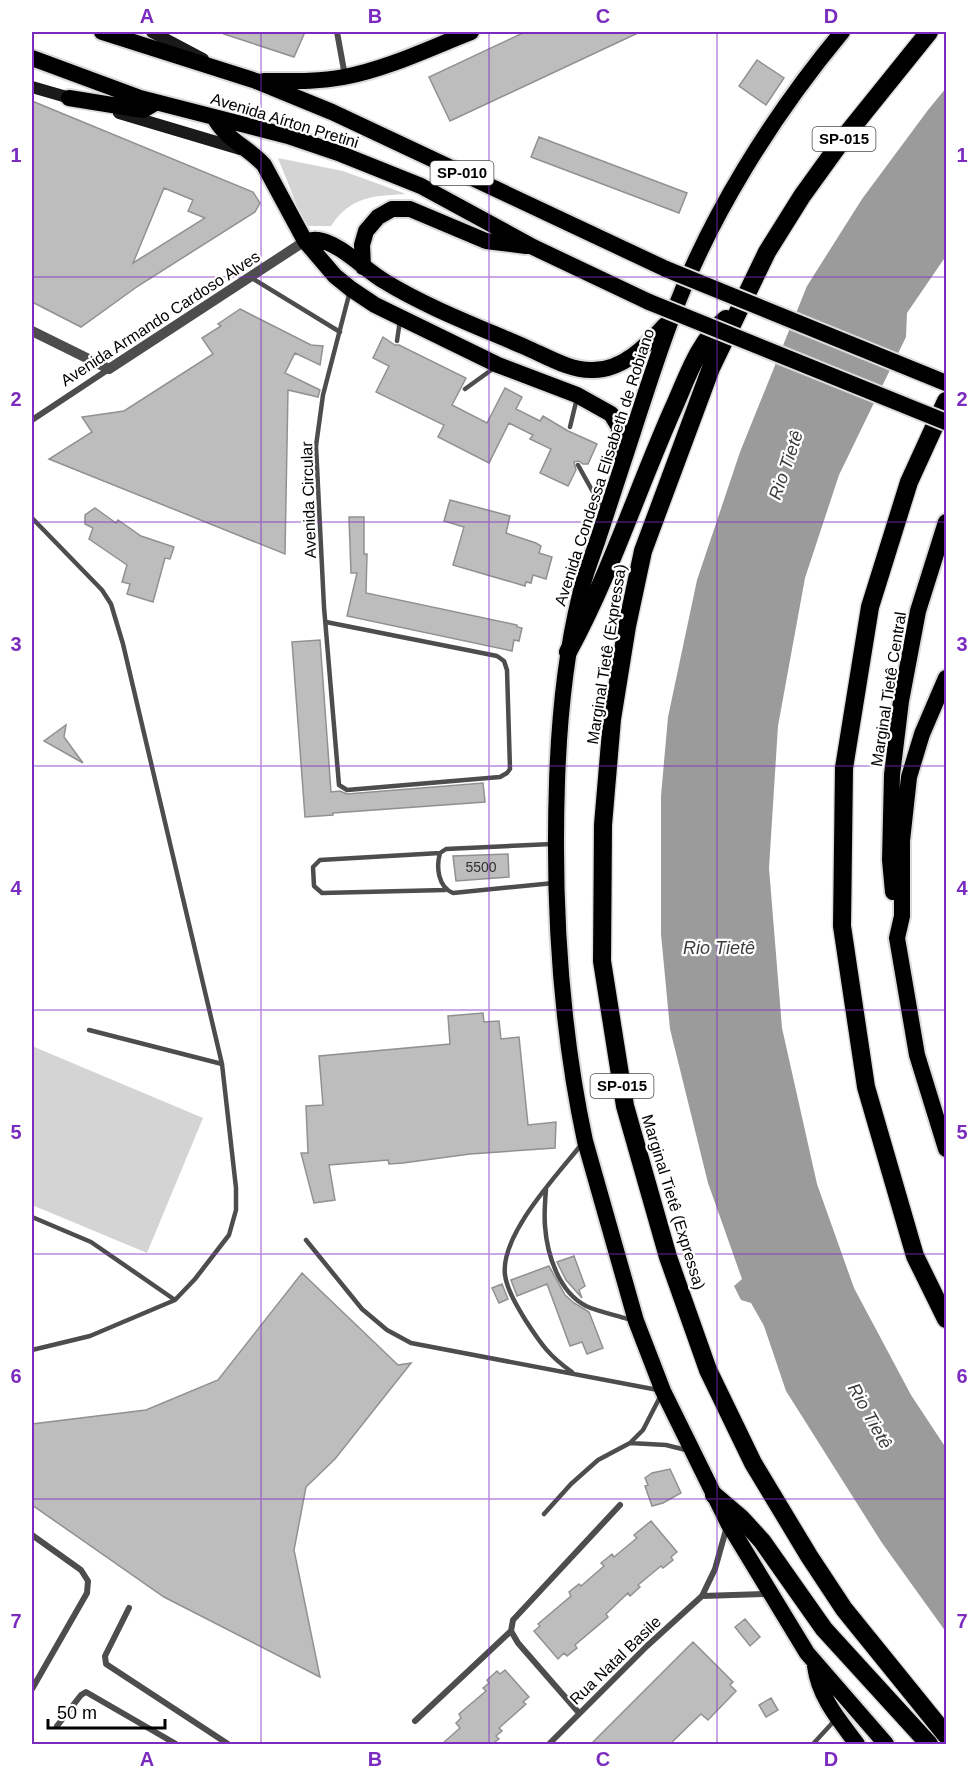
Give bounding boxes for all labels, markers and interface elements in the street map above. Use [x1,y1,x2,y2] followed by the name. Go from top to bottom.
[140,5,154,27] text: A
[368,5,382,27] text: B
[596,5,610,27] text: C
[824,5,838,27] text: D
[209,90,361,151] street label: Avenida Aírton Pretini
[812,127,876,151] road number: SP-015
[10,144,22,166] text: 1
[956,144,968,166] text: 1
[430,161,494,185] road number: SP-010
[58,248,263,389] street label: Avenida Armando Cardoso Alves
[551,326,657,608] street label: Avenida Condessa Elisabeth de Robiano
[10,388,22,410] text: 2
[956,388,968,410] text: 2
[765,428,807,502] water label: Rio Tietê
[298,441,319,559] street label: Avenida Circular
[584,563,629,745] street label: Marginal Tietê (Expressa)
[868,610,909,768] street label: Marginal Tietê Central
[10,633,22,655] text: 3
[956,633,968,655] text: 3
[465,859,497,875] house number: 5500
[10,877,22,899] text: 4
[956,877,968,899] text: 4
[683,938,755,958] water label: Rio Tietê
[590,1074,654,1098] road number: SP-015
[639,1112,708,1292] street label: Marginal Tietê (Expressa)
[10,1121,22,1143] text: 5
[956,1121,968,1143] text: 5
[10,1365,22,1387] text: 6
[956,1365,968,1387] text: 6
[844,1380,896,1452] water label: Rio Tietê
[10,1610,22,1632] text: 7
[956,1610,968,1632] text: 7
[567,1613,664,1708] street label: Rua Natal Basile
[48,1692,165,1730] scale bar
[57,1703,97,1723] text: 50 m
[140,1748,154,1770] text: A
[368,1748,382,1770] text: B
[596,1748,610,1770] text: C
[824,1748,838,1770] text: D

